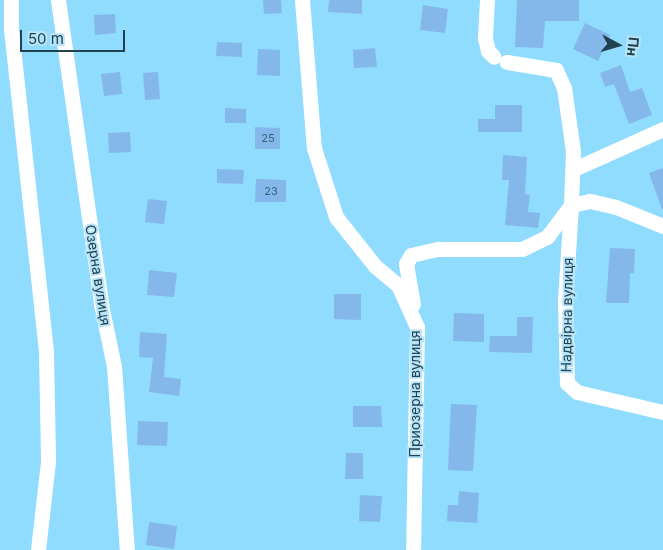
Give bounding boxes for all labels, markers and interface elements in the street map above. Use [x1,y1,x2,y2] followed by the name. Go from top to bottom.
[22,20,128,52] scale bar
[593,20,643,70] north arrow
[28,29,64,48] text: 50 m
[624,36,643,57] text: Пн
[261,131,275,145] house number: 25
[264,184,278,198] house number: 23
[82,223,114,327] street label: Озерна вулиця
[558,258,576,372] street label: Надвірна вулиця
[407,331,423,457] street label: Приозерна вулиця

